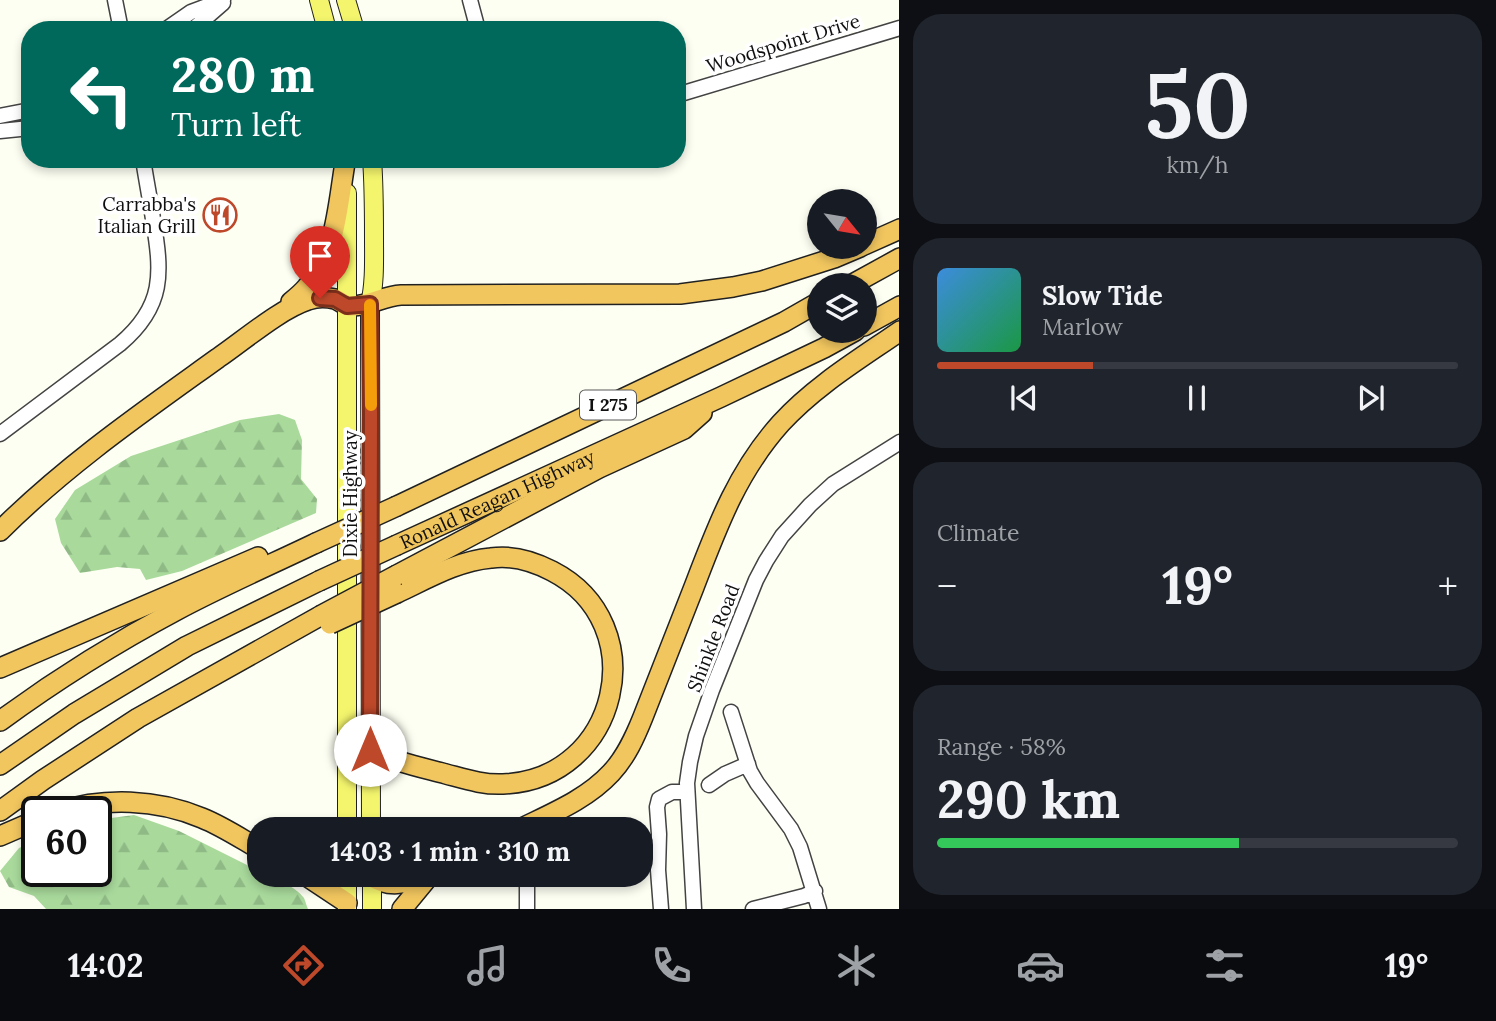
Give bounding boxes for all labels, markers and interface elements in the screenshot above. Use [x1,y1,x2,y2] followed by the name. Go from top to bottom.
[703,8,863,78] street label: Woodspoint Drive
[171,43,314,105] text: 280 m
[1144,46,1251,163] text: 50
[56,49,147,140] icon: left
[171,104,301,145] text: Turn left
[1166,150,1229,179] text: km/h
[807,189,877,259] north arrow
[807,189,877,343] map controls
[98,192,196,238] place label: Carrabba's Italian Grill
[201,196,239,234] restaurant icon: Carrabba's Italian Grill
[290,226,350,298] pin
[301,237,339,275] icon: arrive
[807,273,877,343] button: layers
[1042,279,1163,312] text: Slow Tide
[1042,312,1123,341] text: Marlow
[1005,379,1043,417] icon: previous
[1178,379,1216,417] icon: pause
[1352,379,1390,417] icon: next
[580,390,636,419] road number: I 275
[338,430,362,558] street label: Dixie Highway
[396,444,598,554] street label: Ronald Reagan Highway
[937,518,1019,547] text: Climate
[1162,552,1233,618] text: 19°
[937,562,957,610] text: −
[1438,562,1458,610] text: +
[681,581,745,695] street label: Shinkle Road
[333,713,407,787] position arrow
[937,732,1066,761] text: Range · 58%
[937,766,1120,832] text: 290 km
[21,796,112,887] speed limit sign: 60
[330,835,570,868] text: 14:03 · 1 min · 310 m
[279,941,328,990] icon: directions
[463,941,512,990] icon: music
[647,941,696,990] icon: phone
[832,941,881,990] icon: climate
[1016,941,1065,990] icon: car
[1200,941,1249,990] icon: filters
[68,945,144,986] text: 14:02
[1385,945,1428,986] text: 19°

